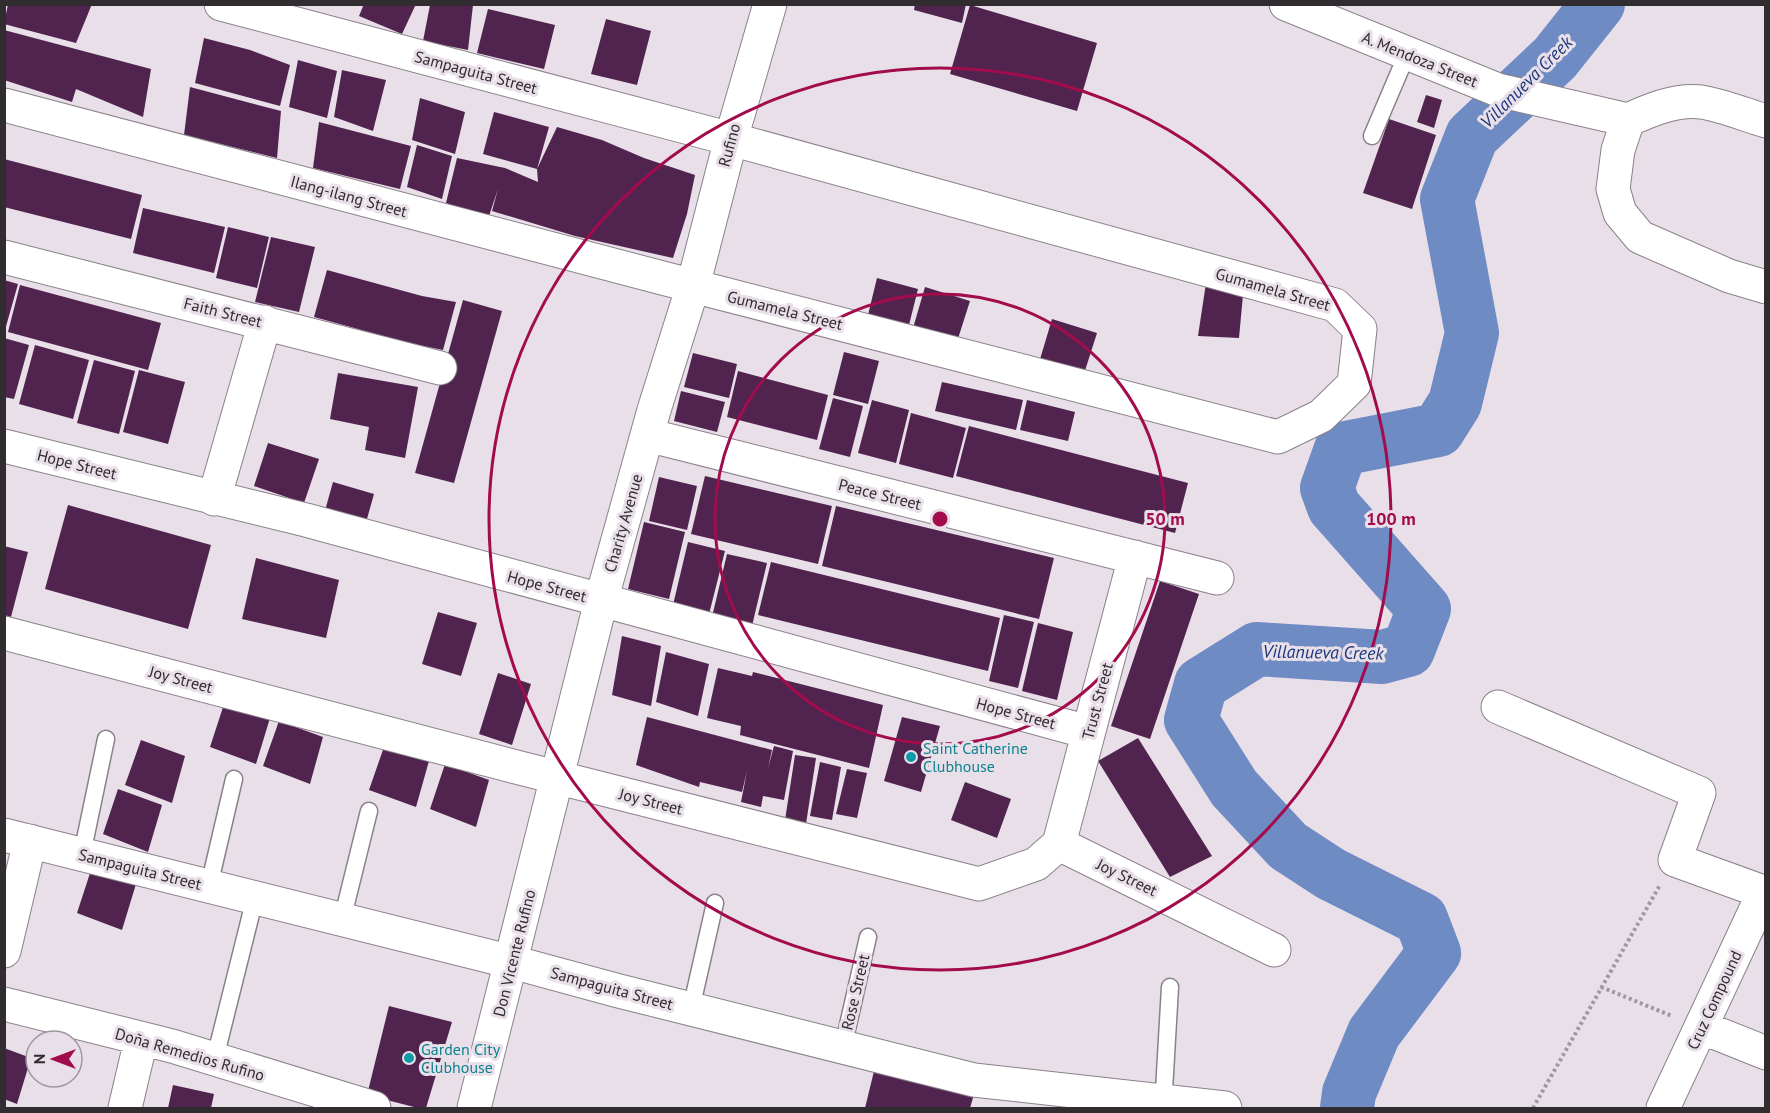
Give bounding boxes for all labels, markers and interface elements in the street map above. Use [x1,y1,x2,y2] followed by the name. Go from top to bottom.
[1359,27,1481,92] street label: A. Mendoza Street
[1475,30,1578,133] water label: Villanueva Creek
[413,46,540,98] street label: Sampaguita Street
[714,121,744,169] street label: Rufino
[289,171,410,221] street label: Ilang-ilang Street
[1213,263,1333,315] street label: Gumamela Street
[725,286,845,334] street label: Gumamela Street
[182,293,265,331] street label: Faith Street
[35,444,119,484] street label: Hope Street
[599,471,647,575] street label: Charity Avenue
[837,474,924,514] street label: Peace Street
[1145,507,1185,530] text: 50 m
[1366,507,1416,530] text: 100 m
[930,509,950,529] centre of rings
[505,566,589,606] street label: Hope Street
[1262,639,1385,665] water label: Villanueva Creek
[1077,660,1117,742] street label: Trust Street
[146,661,216,697] street label: Joy Street
[974,693,1058,733] street label: Hope Street
[923,738,1028,776] place label: Saint Catherine Clubhouse
[904,750,918,764] marker: Saint Catherine Clubhouse
[616,783,686,819] street label: Joy Street
[76,844,204,894] street label: Sampaguita Street
[1092,853,1161,900] street label: Joy Street
[489,887,539,1019] street label: Don Vicente Rufino
[1682,947,1746,1053] street label: Cruz Compound
[837,952,874,1032] street label: Rose Street
[549,962,676,1014] street label: Sampaguita Street
[113,1023,267,1085] street label: Doña Remedios Rufino
[24,1029,84,1089] north arrow
[421,1039,501,1077] place label: Garden City Clubhouse
[402,1051,416,1065] marker: Garden City Clubhouse
[29,1054,49,1064] text: N

